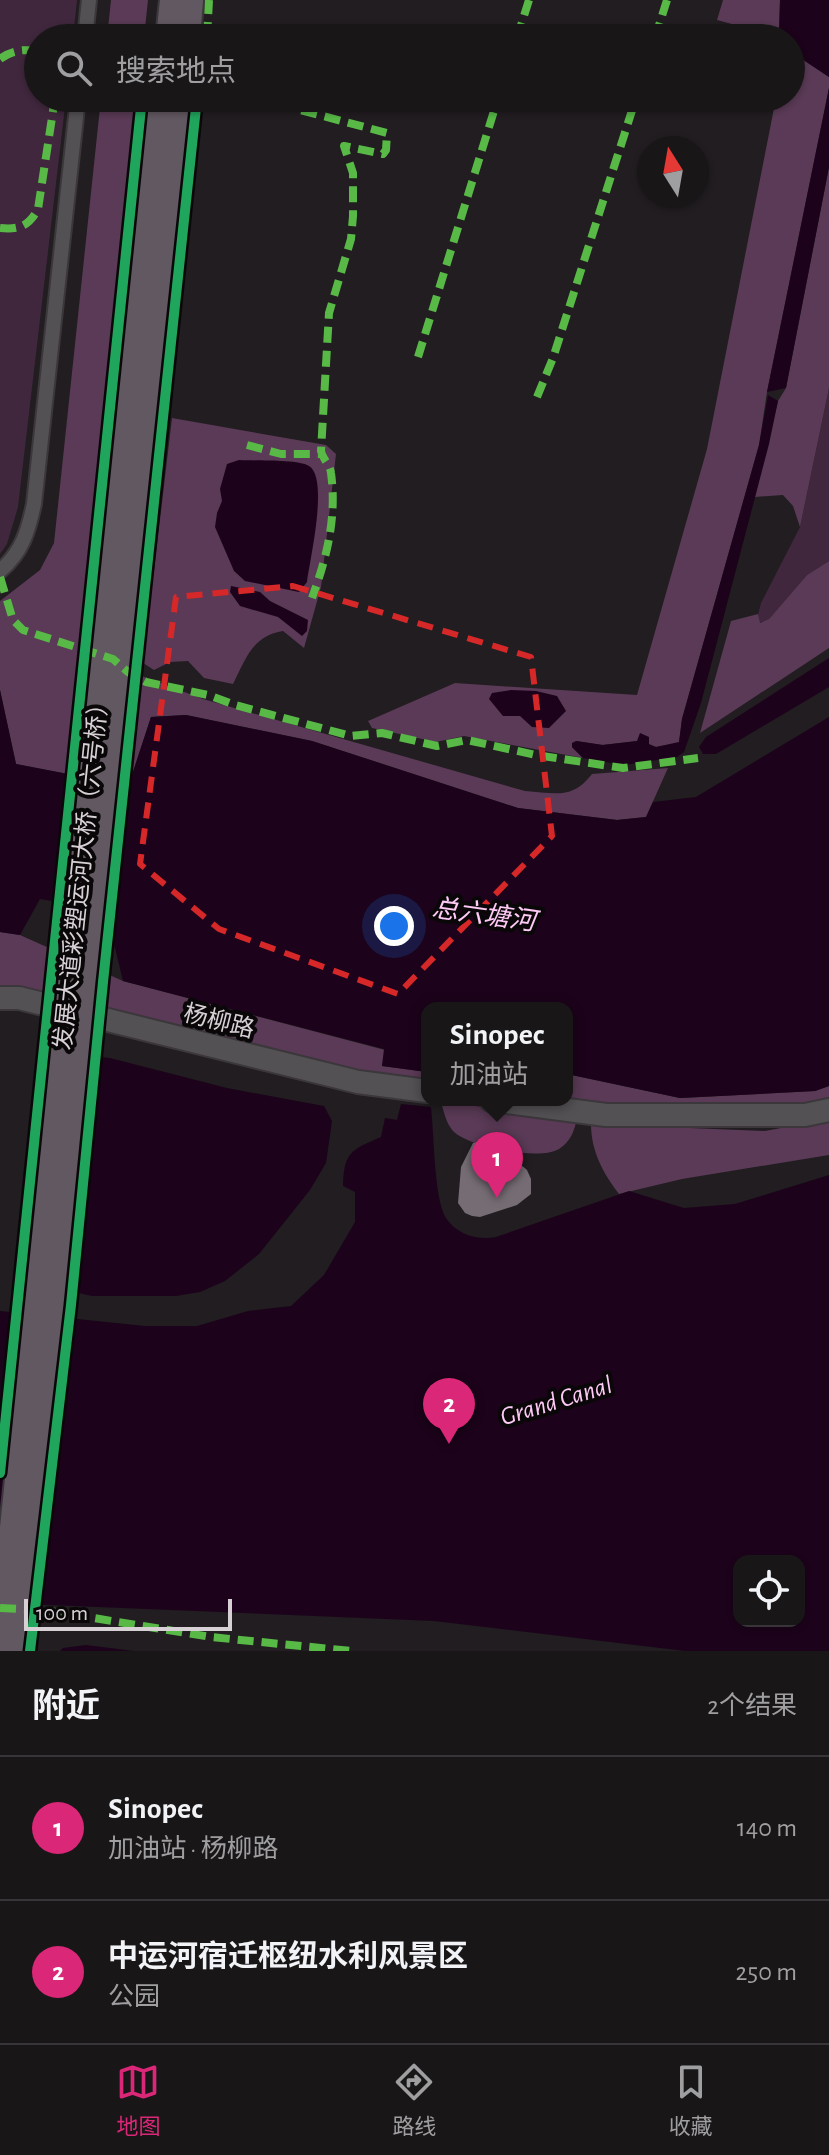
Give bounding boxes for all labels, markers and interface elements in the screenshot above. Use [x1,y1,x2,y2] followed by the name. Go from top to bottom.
[24,24,805,112] search box
[52,46,96,90] icon: search
[116,57,236,87] text: 搜索地点
[637,136,709,208] north arrow
[49,691,113,1051] street label: 发展大道彩塑运河大桥（六号桥）
[431,893,542,936] water label: 总六塘河
[374,906,414,946] your location
[181,1000,257,1042] street label: 杨柳路
[421,1002,573,1106] popup
[450,1020,544,1050] text: Sinopec
[450,1062,528,1088] text: 加油站
[471,1132,523,1198] pin: 1
[497,1372,615,1430] water label: Grand Canal
[423,1378,475,1444] pin: 2
[733,1555,805,1627] map controls
[733,1555,805,1627] button: locate
[24,1595,232,1631] scale bar
[36,1602,88,1624] text: 100 m
[32,1690,100,1724] text: 附近
[707,1693,797,1719] text: 2个结果
[108,1794,203,1824] text: Sinopec
[53,1815,63,1841] text: 1
[737,1815,797,1841] text: 140 m
[108,1836,279,1862] text: 加油站 · 杨柳路
[108,1942,468,1972] text: 中运河宿迁枢纽水利风景区
[52,1959,64,1985] text: 2
[735,1959,797,1985] text: 250 m
[108,1984,160,2010] text: 公园
[116,2060,160,2140] tab: 地图
[392,2060,437,2140] tab: 路线
[669,2060,713,2140] tab: 收藏

